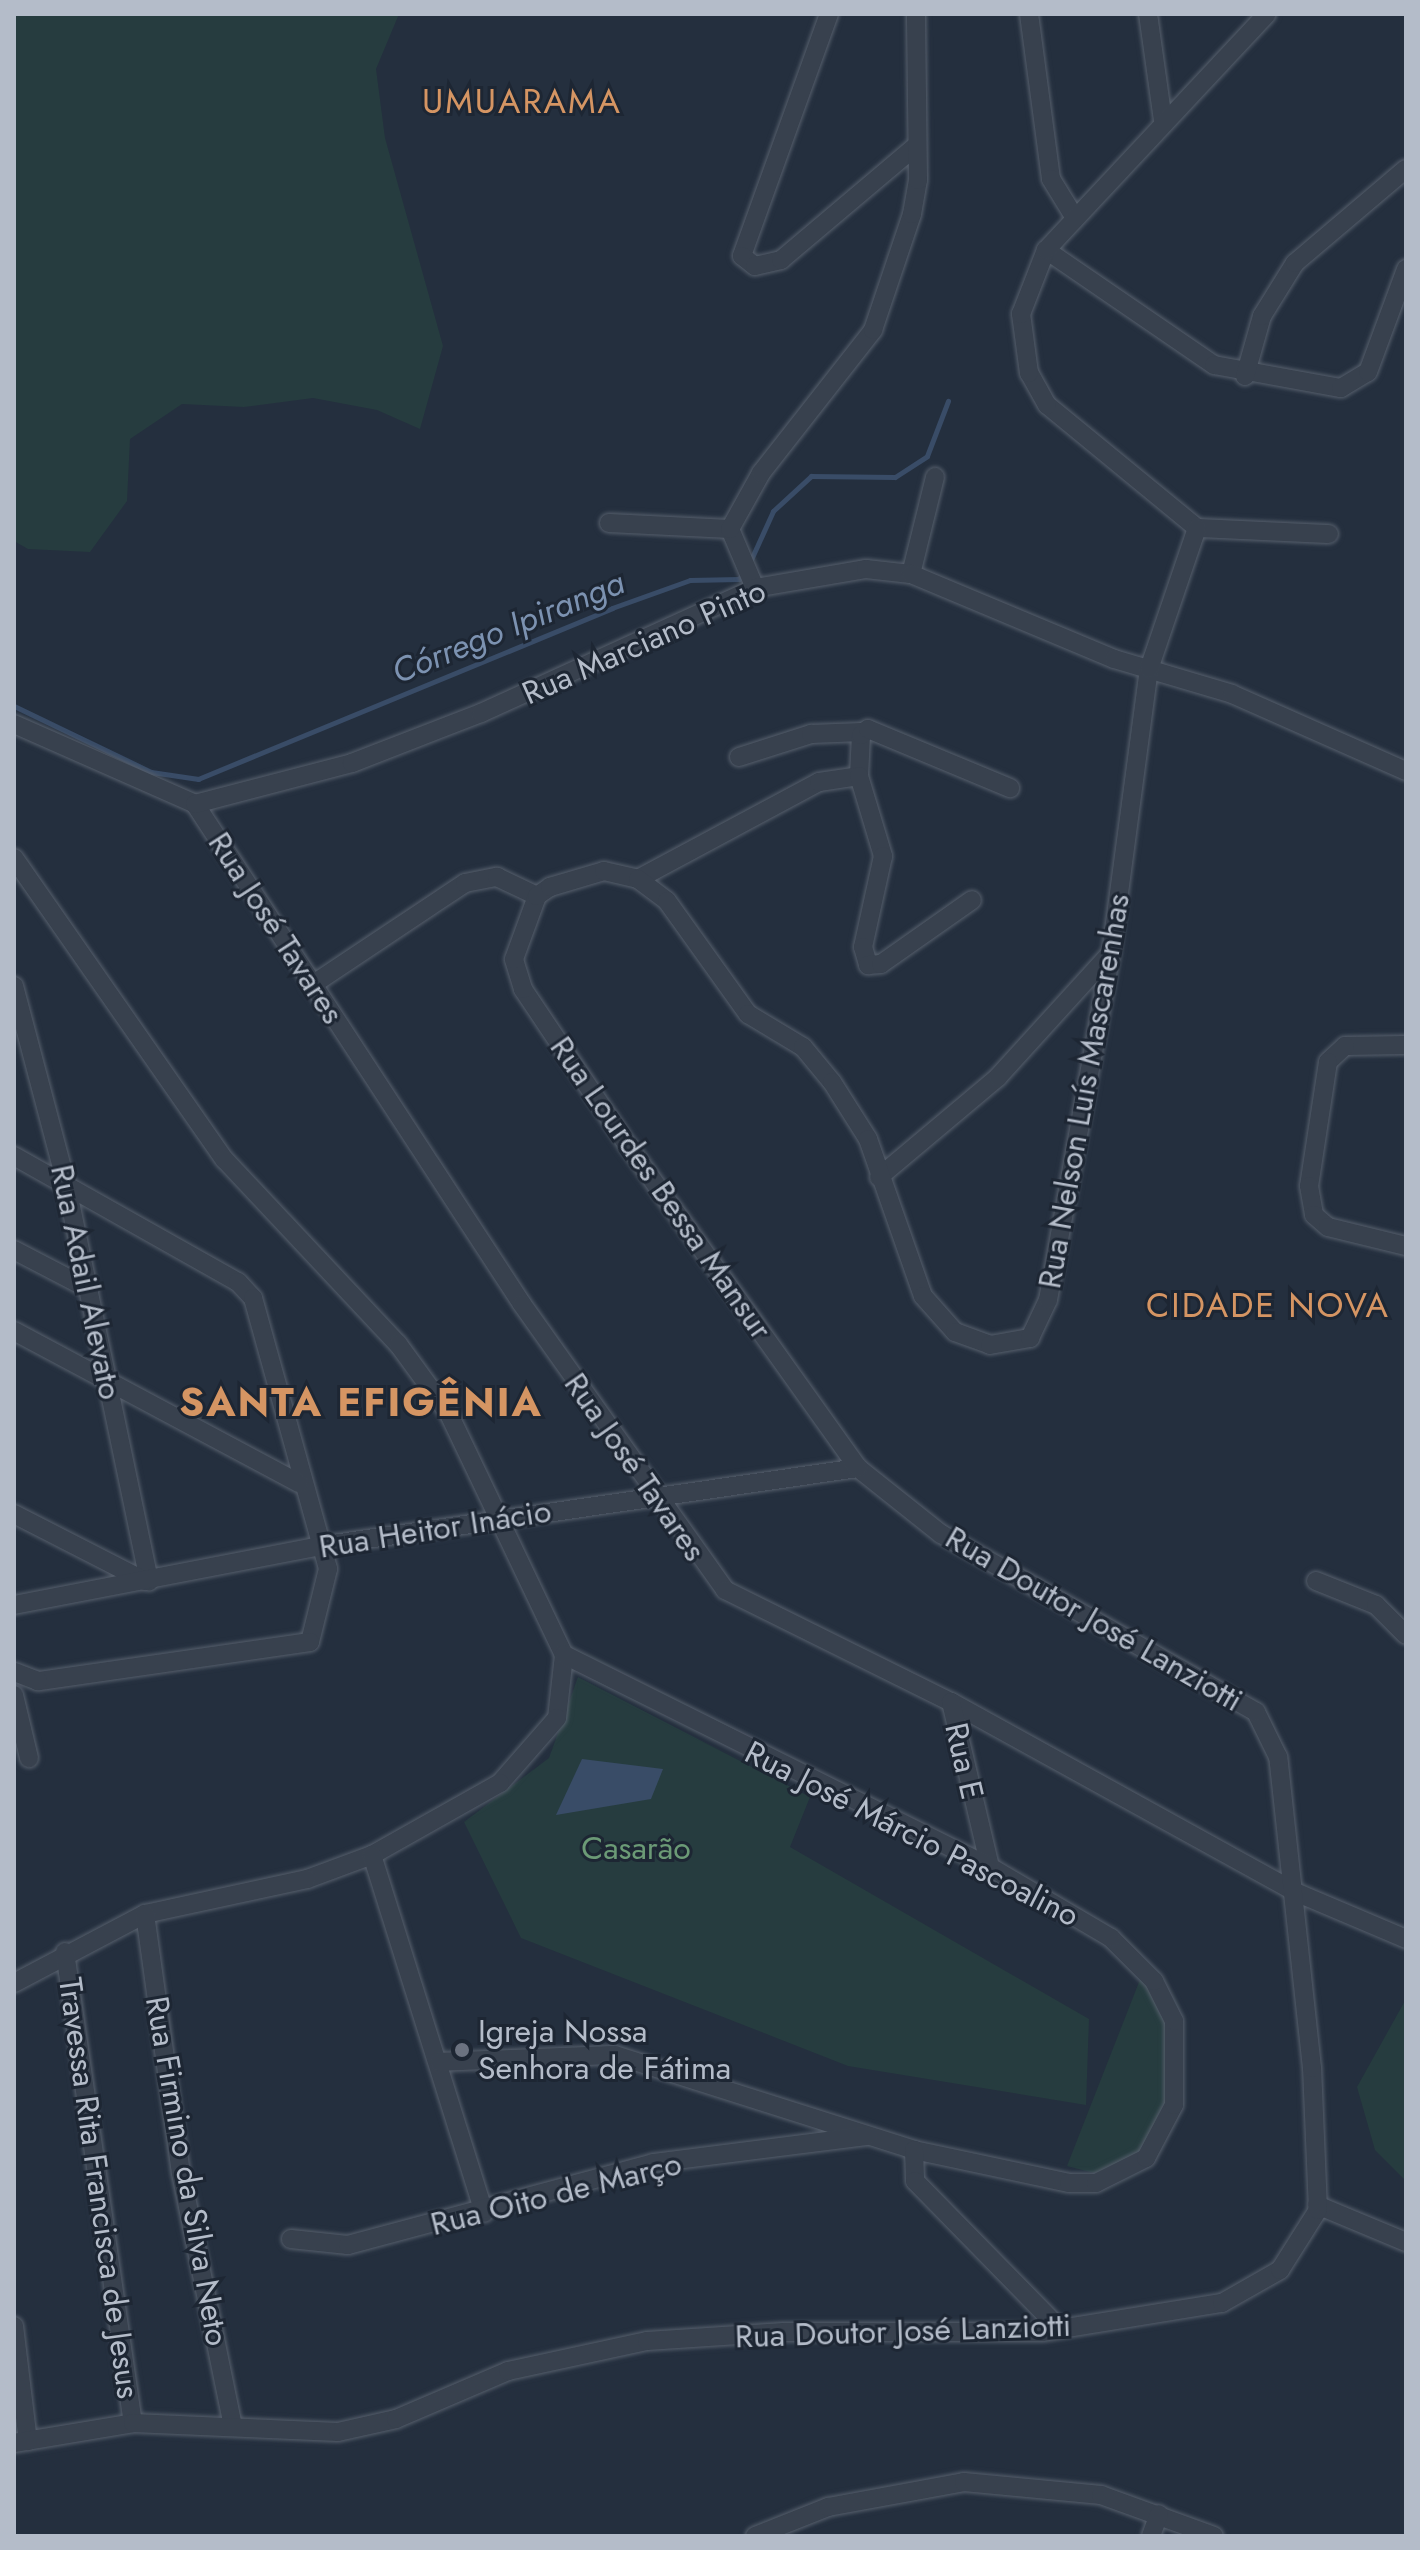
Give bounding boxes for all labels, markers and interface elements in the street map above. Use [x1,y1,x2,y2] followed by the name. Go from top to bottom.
[422,82,622,122] district label: UMUARAMA
[386,562,630,692] water label: Córrego Ipiranga
[516,571,772,713] street label: Rua Marciano Pinto
[200,825,352,1031] street label: Rua José Tavares
[1030,891,1138,1291] street label: Rua Nelson Luís Mascarenhas
[542,1029,780,1347] street label: Rua Lourdes Bessa Mansur
[42,1161,130,1403] street label: Rua Adail Alevato
[1146,1286,1390,1326] district label: CIDADE NOVA
[556,1366,714,1568] street label: Rua José Tavares
[179,1378,543,1426] district label: SANTA EFIGÊNIA
[316,1492,554,1566] street label: Rua Heitor Inácio
[939,1518,1249,1720] street label: Rua Doutor José Lanziotti
[937,1719,991,1803] street label: Rua E
[739,1733,1085,1935] street label: Rua José Márcio Pascoalino
[581,1829,691,1867] park label: Casarão
[50,1975,148,2401] street label: Travessa Rita Francisca de Jesus
[137,1993,237,2349] street label: Rua Firmino da Silva Neto
[478,2013,731,2088] place label: Igreja Nossa Senhora de Fátima
[453,2041,471,2059] marker: Igreja Nossa Senhora de Fátima
[427,2144,685,2244] street label: Rua Oito de Março
[734,2306,1072,2356] street label: Rua Doutor José Lanziotti

